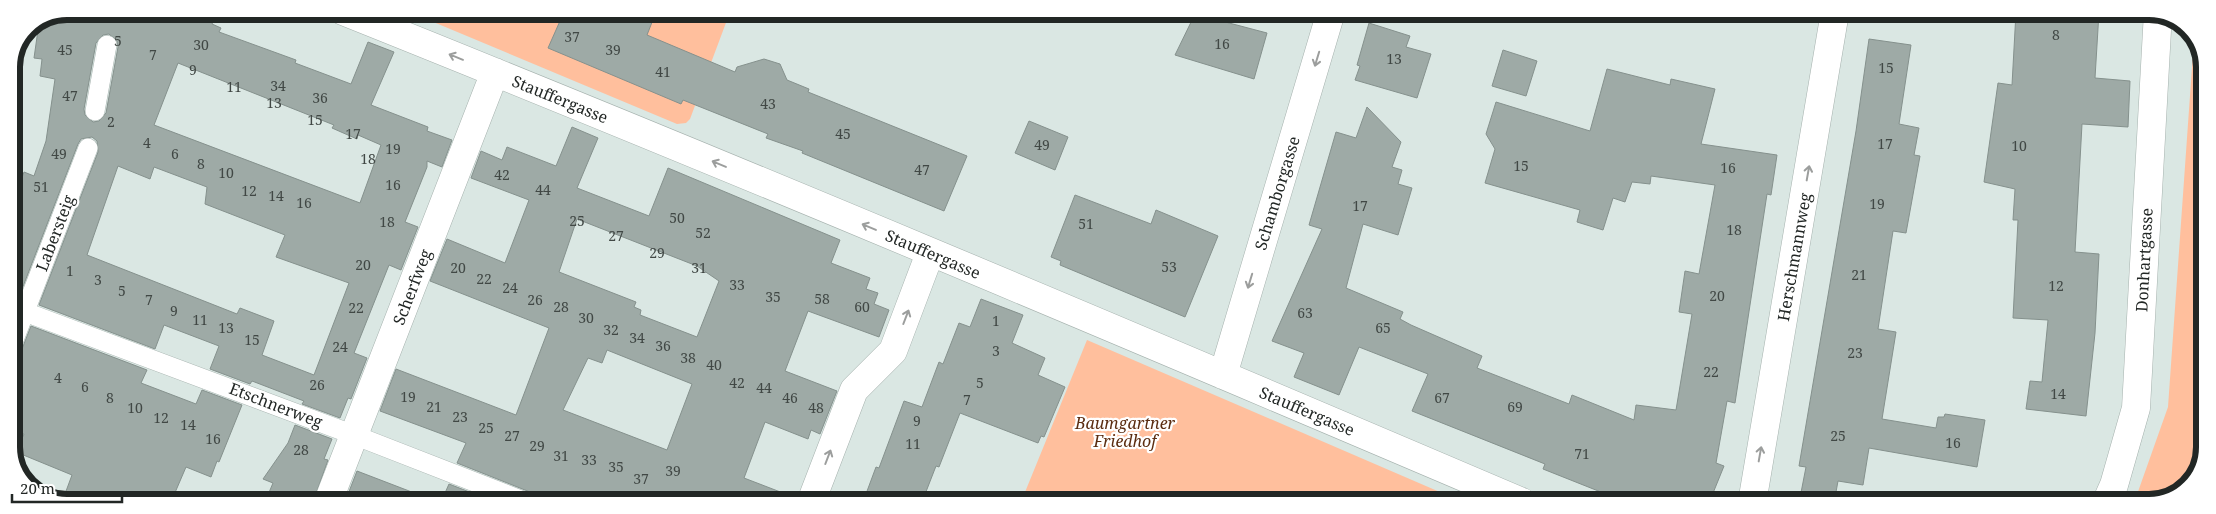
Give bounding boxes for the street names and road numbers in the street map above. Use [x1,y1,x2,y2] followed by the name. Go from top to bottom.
[509,70,611,128] street label: Stauffergasse
[1249,133,1305,253] street label: Schamborgasse
[30,191,80,274] street label: Labersteig
[1772,191,1816,323] street label: Herschmannweg
[2130,207,2158,313] street label: Donhartgasse
[882,224,984,284] street label: Stauffergasse
[387,245,437,328] street label: Scherfweg
[226,377,326,433] street label: Etschnerweg
[1256,381,1358,441] street label: Stauffergasse

